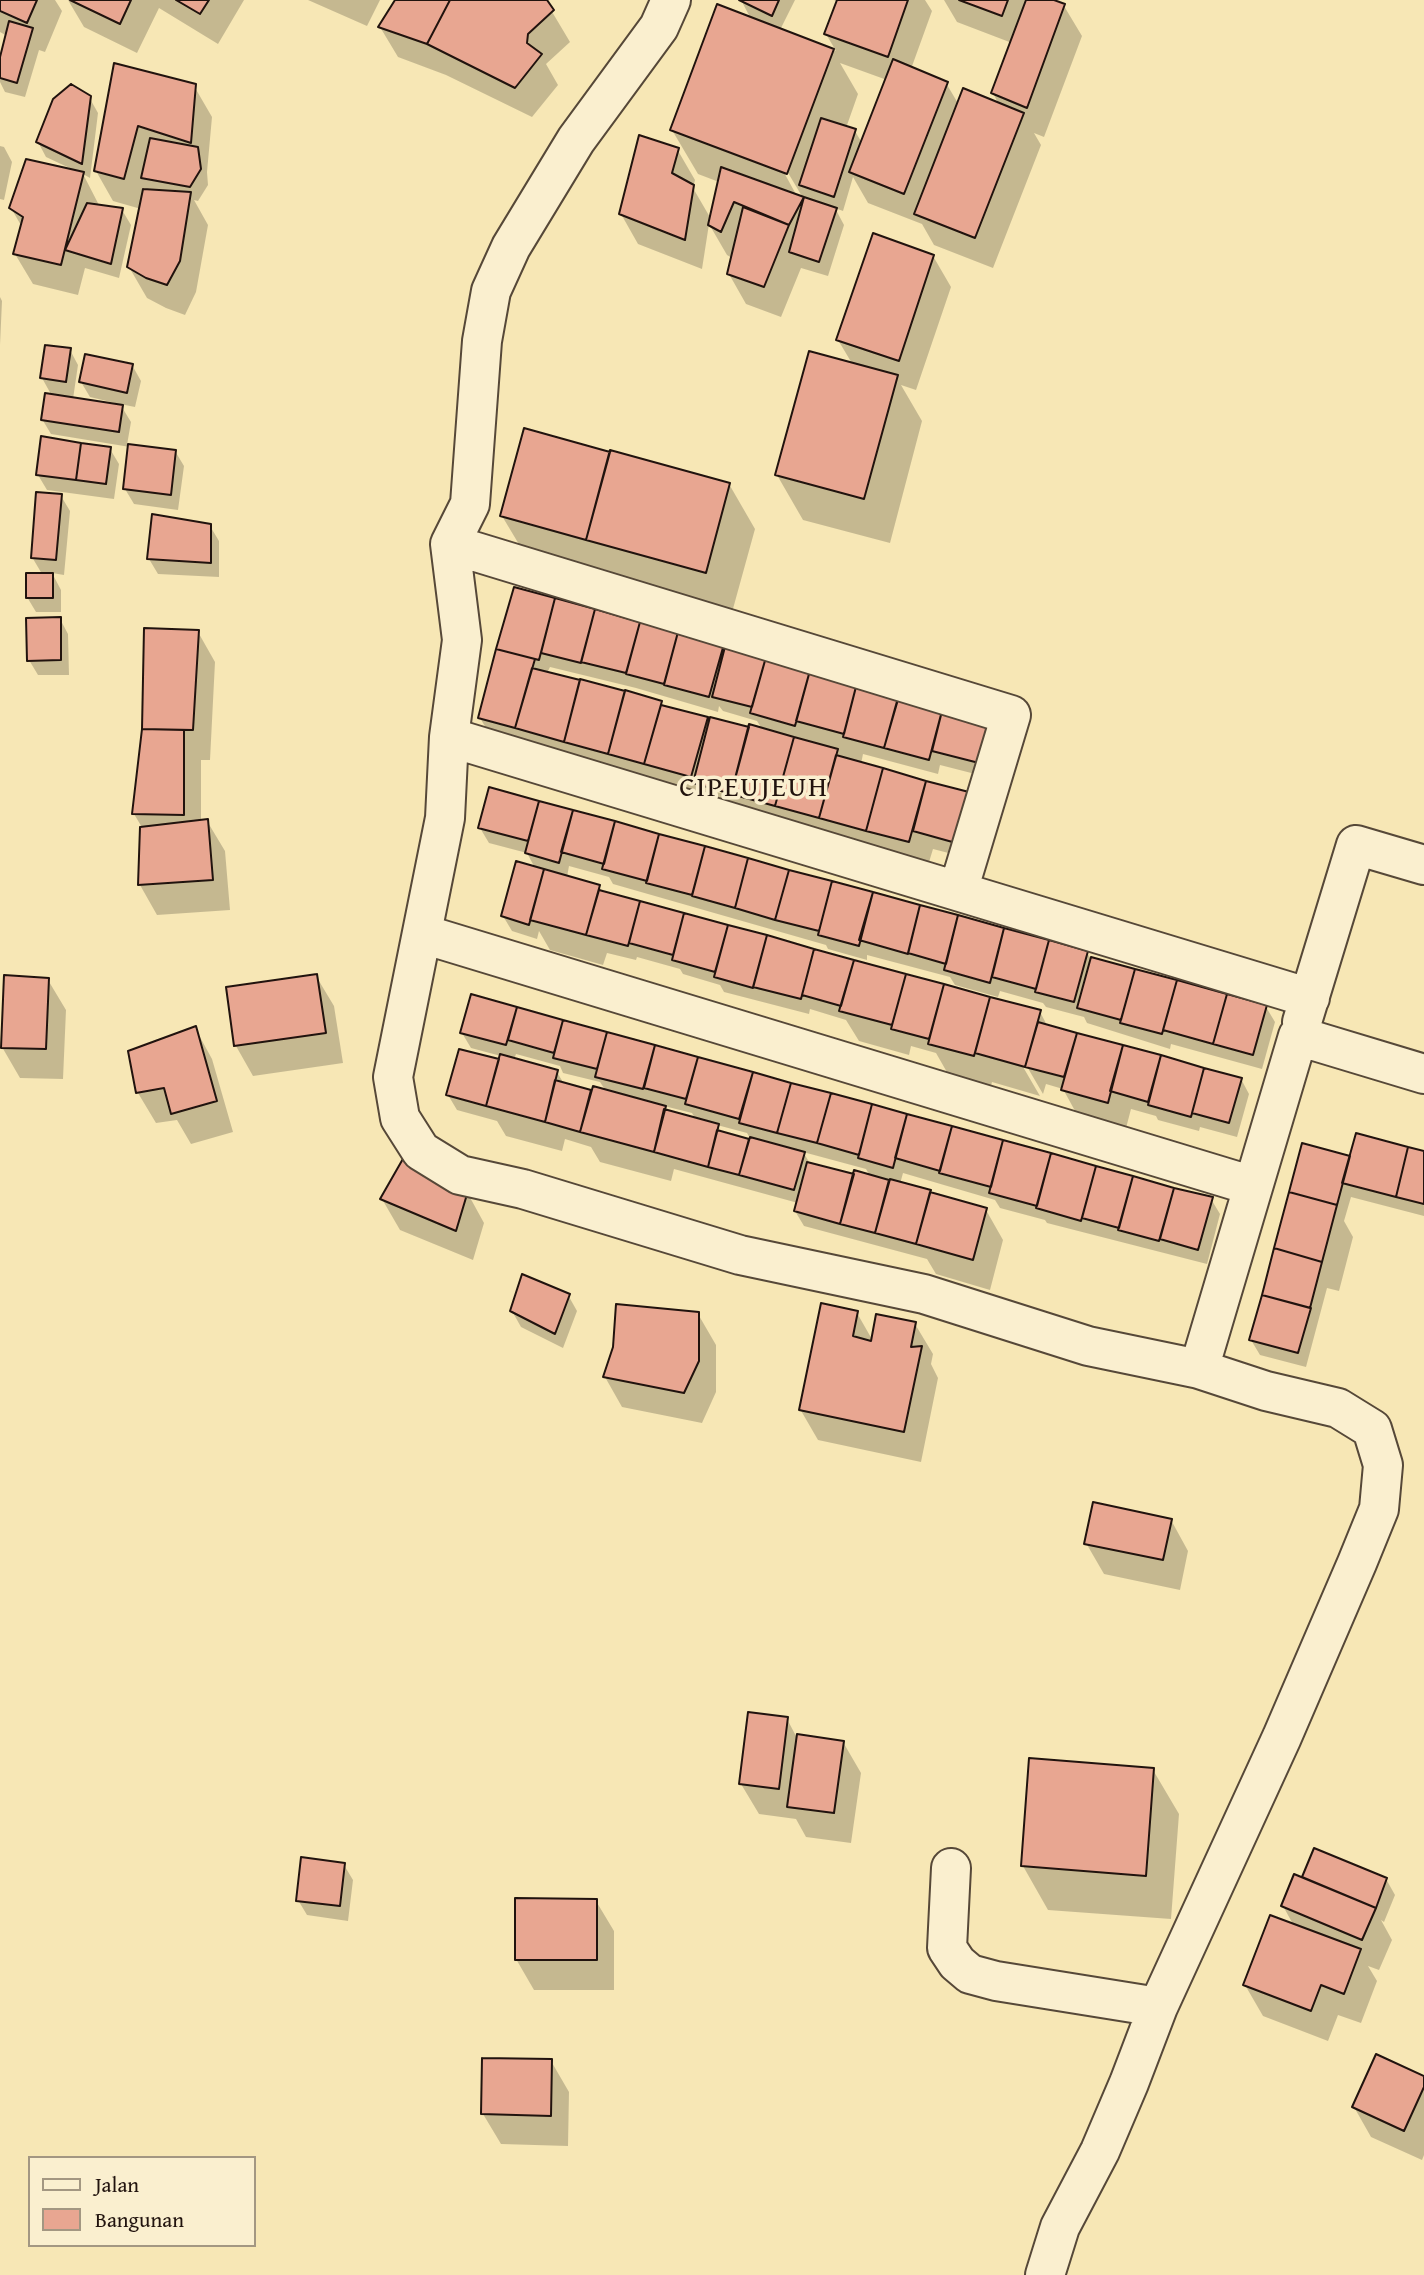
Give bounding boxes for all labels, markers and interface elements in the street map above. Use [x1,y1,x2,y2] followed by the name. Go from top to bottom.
[680,772,828,806] district label: CIPEUJEUH
[28,2156,256,2247] legend
[95,2169,139,2200] text: Jalan
[95,2204,184,2235] text: Bangunan

